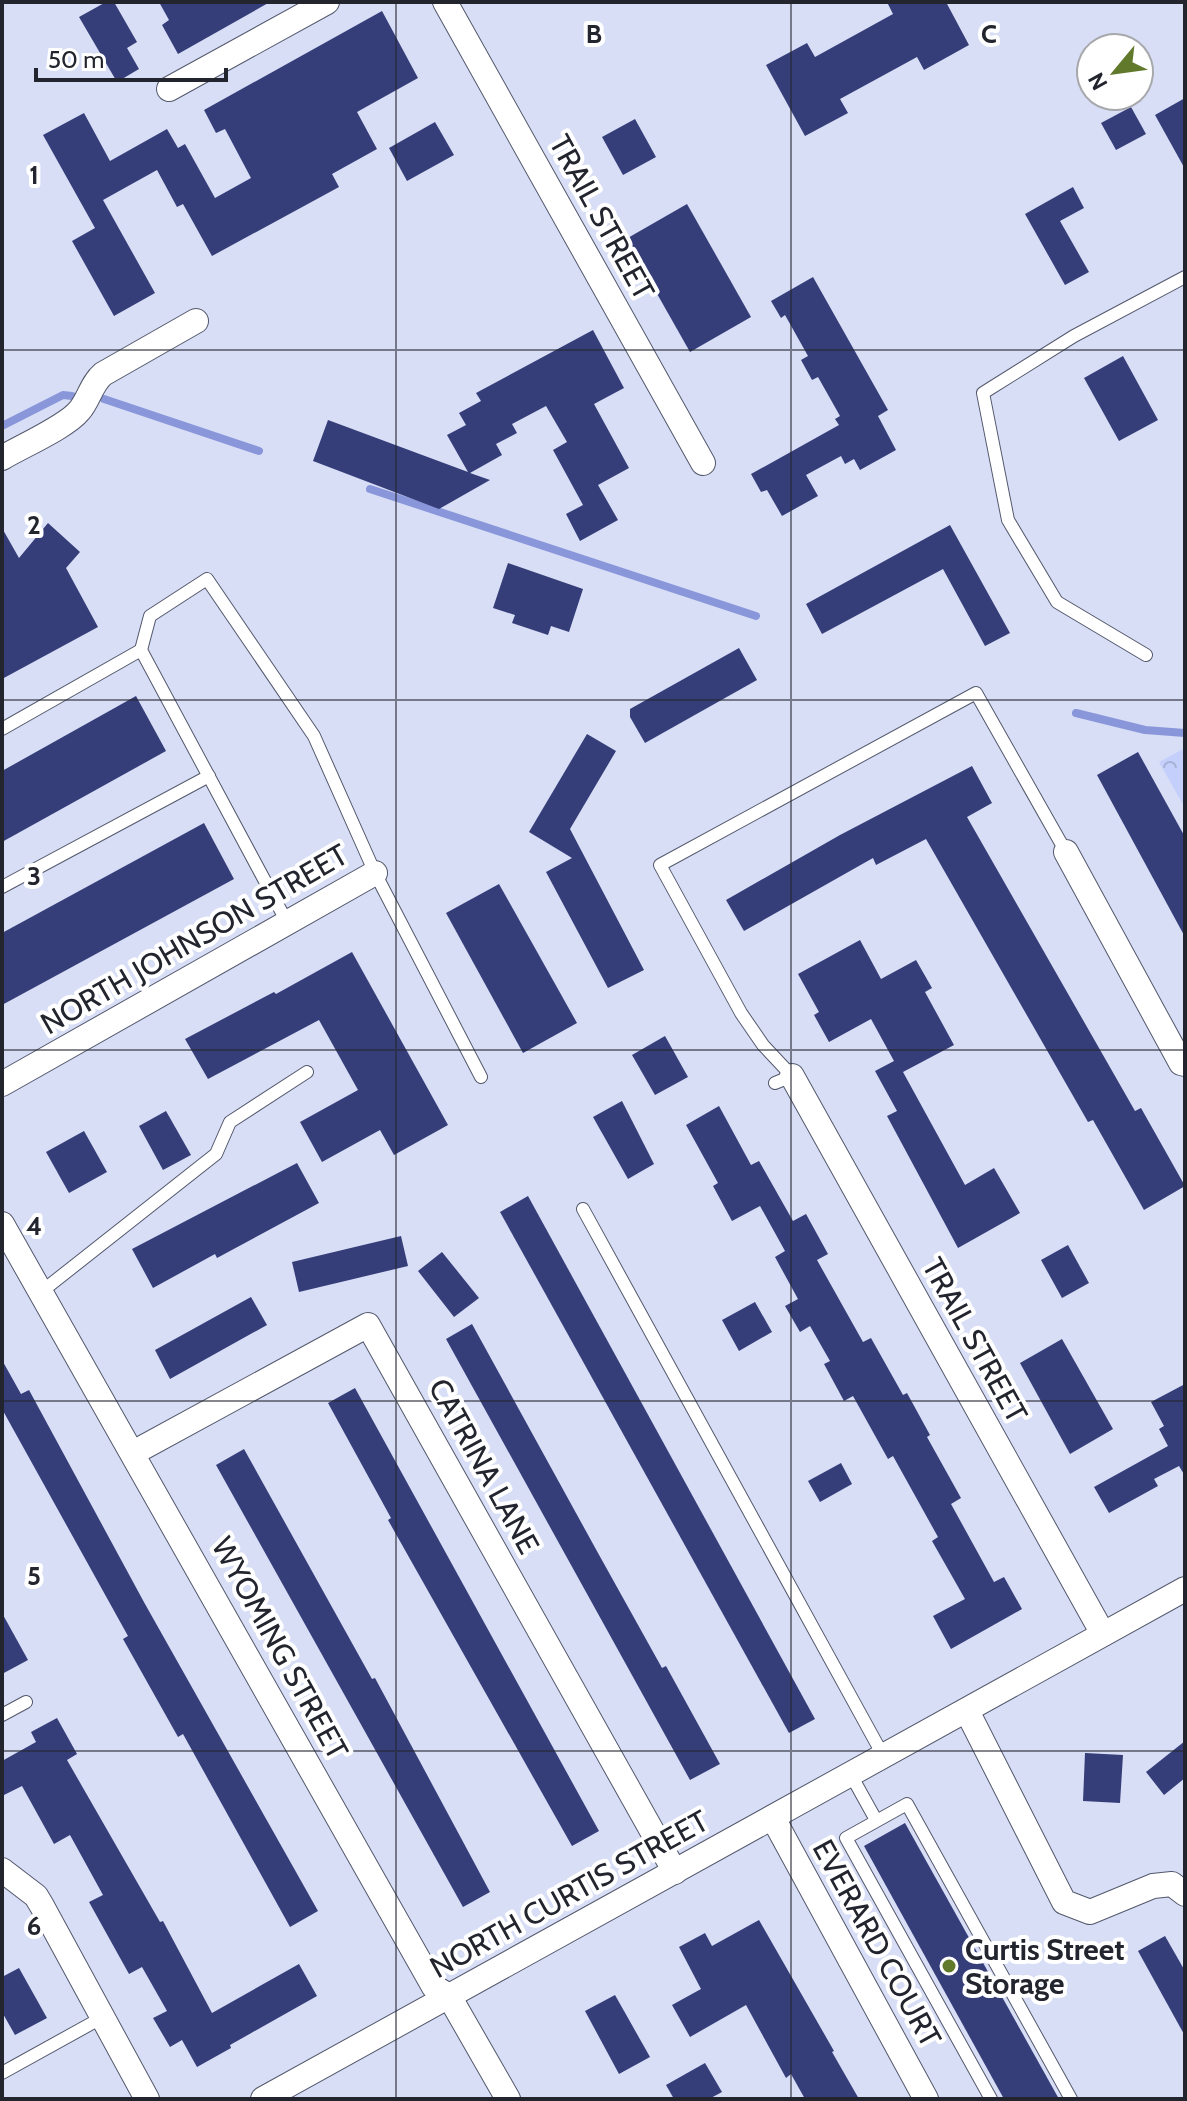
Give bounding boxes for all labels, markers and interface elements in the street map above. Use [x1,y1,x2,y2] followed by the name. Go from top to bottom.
[586,18,602,50] text: B
[981,18,997,50] text: C
[36,32,226,82] scale bar
[1075,32,1155,112] north arrow
[48,45,104,74] text: 50 m
[1082,68,1114,95] text: N
[542,128,663,306] street label: TRAIL STREET
[29,159,39,191] text: 1
[27,509,41,541] text: 2
[34,836,354,1042] street label: NORTH JOHNSON STREET
[27,860,41,892] text: 3
[26,1210,42,1242] text: 4
[915,1251,1036,1429] street label: TRAIL STREET
[421,1372,547,1560] street label: CATRINA LANE
[204,1530,356,1766] street label: WYOMING STREET
[27,1560,41,1592] text: 5
[423,1802,715,1986] street label: NORTH CURTIS STREET
[805,1833,949,2053] street label: EVERARD COURT
[27,1910,41,1942] text: 6
[965,1931,1125,2002] place label: Curtis Street Storage
[940,1957,958,1975] marker: Curtis Street Storage

